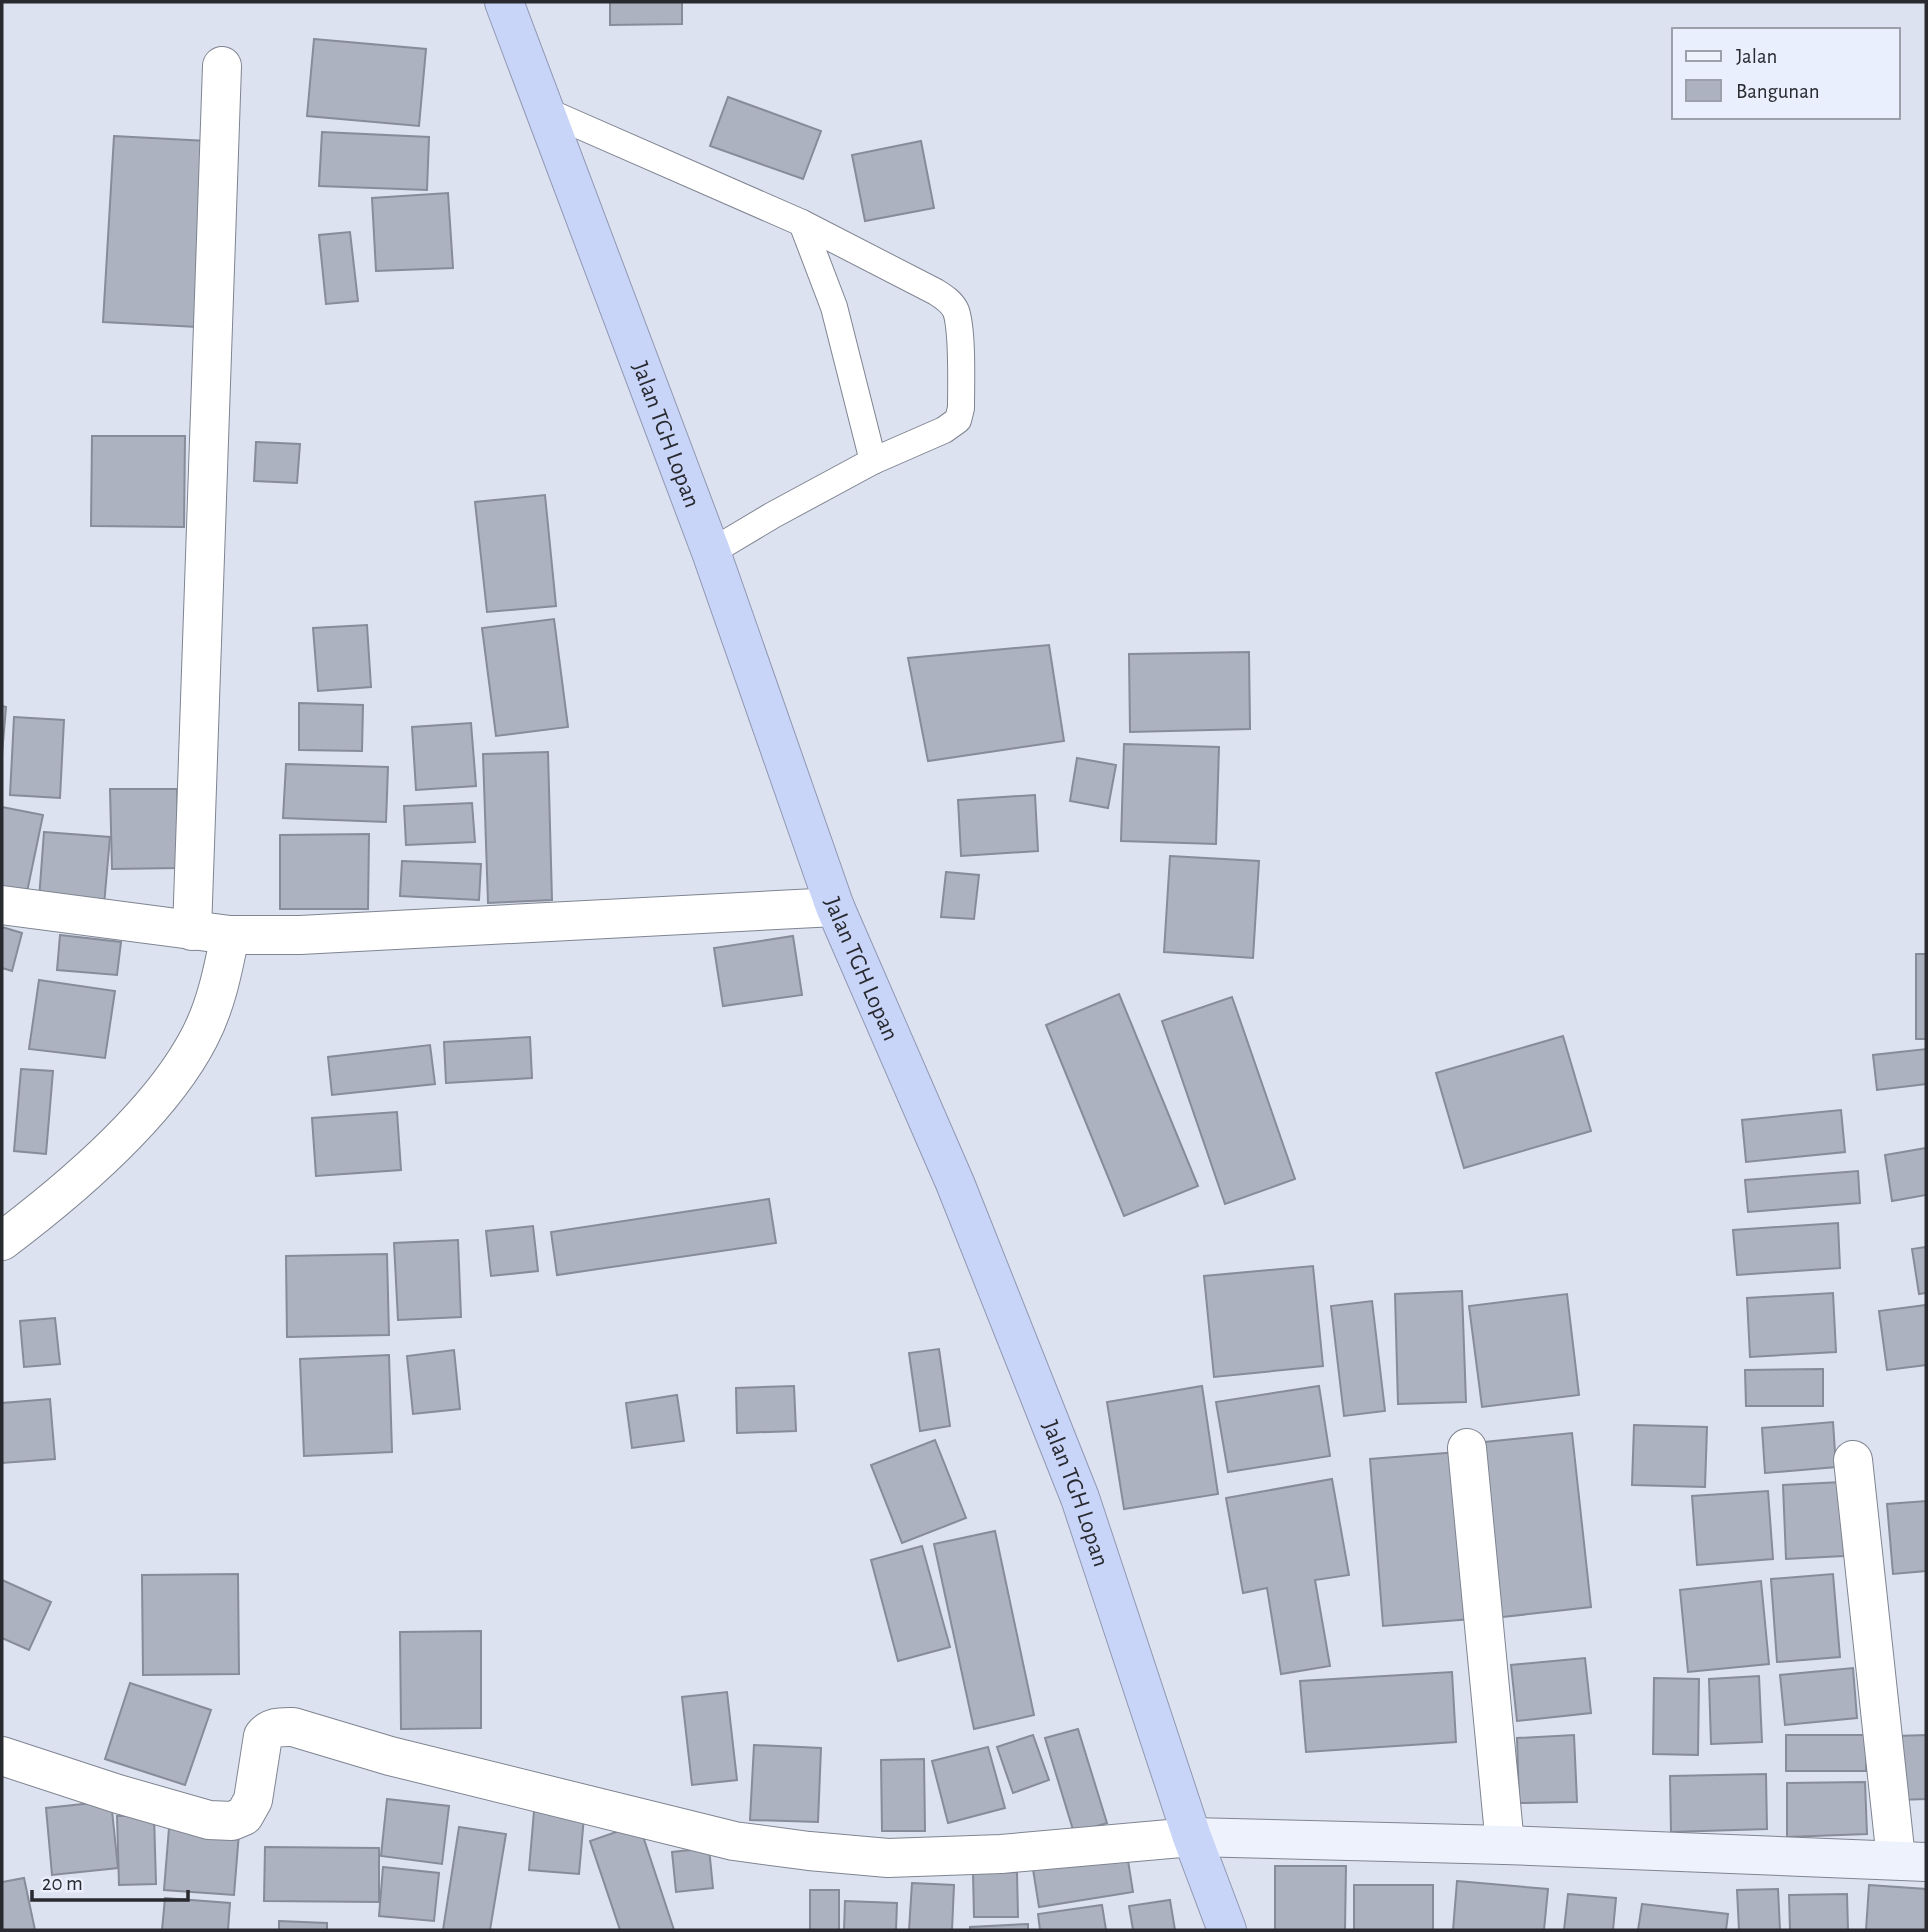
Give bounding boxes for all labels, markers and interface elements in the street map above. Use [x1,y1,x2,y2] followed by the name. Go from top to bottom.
[1672,28,1900,119] legend
[1736,46,1777,67] text: Jalan
[1736,81,1820,102] text: Bangunan
[627,359,704,511] street label: Jalan TGH Lopan
[820,894,903,1044] street label: Jalan TGH Lopan
[1038,1417,1113,1570] street label: Jalan TGH Lopan
[32,1858,187,1902] scale bar
[42,1873,83,1894] text: 20 m

